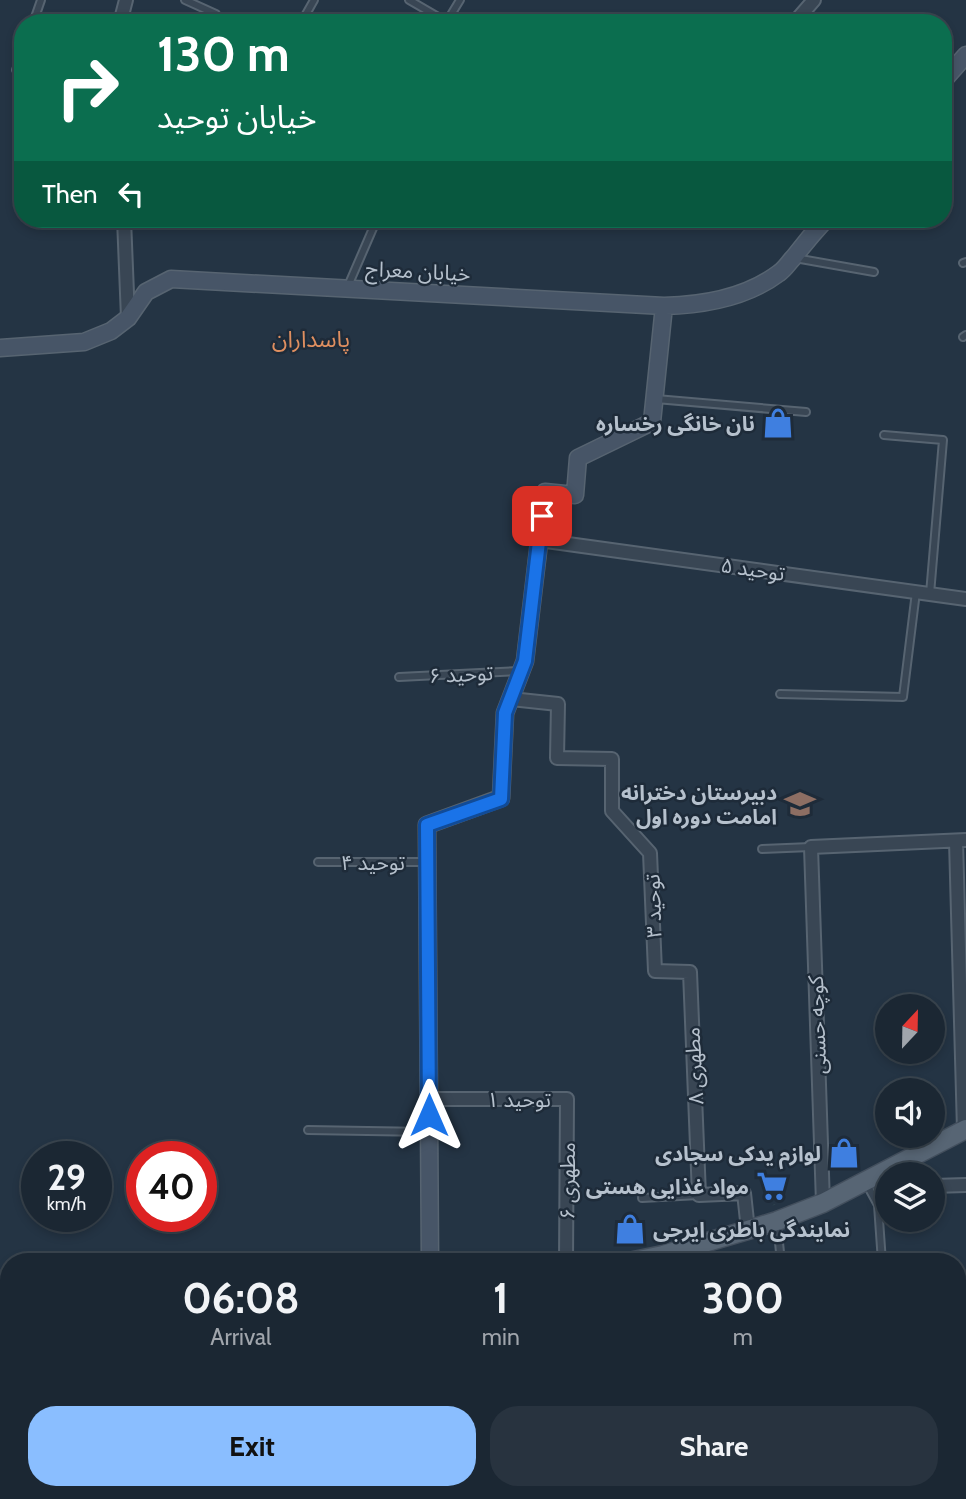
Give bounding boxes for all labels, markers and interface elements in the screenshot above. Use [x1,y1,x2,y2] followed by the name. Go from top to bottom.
[157,24,290,83] text: 130 m
[42,42,133,133] icon: right
[157,97,317,136] text: خیابان توحید
[112,175,150,213] icon: left
[42,178,98,210] text: Then
[365,256,471,289] street label: خیابان معراج
[272,325,350,354] district label: پاسداران
[761,406,795,440] shop icon: نان خانگی رخساره
[596,411,755,436] place label: نان خانگی رخساره
[512,486,572,546] pin
[523,497,561,535] icon: arrive
[719,552,787,586] street label: توحید ۵
[428,660,494,688] street label: توحید ۶
[621,780,777,829] place label: دبیرستان دخترانه امامت دوره اول
[783,787,817,821] school or university icon: دبیرستان دخترانه امامت دوره اول
[341,850,405,875] street label: توحید ۴
[639,873,667,939] street label: توحید ۳
[803,975,832,1075] street label: کوچه حسنی
[875,994,945,1064] north arrow
[875,994,945,1232] map controls
[679,1027,709,1105] street label: مطهری ۸
[392,1078,466,1152] position arrow
[875,1078,945,1148] button: sound
[487,1087,551,1112] street label: توحید ۱
[827,1136,861,1170] shop icon: لوازم یدکی سجادی
[126,1141,217,1232] speed limit sign: 40
[655,1141,821,1170] place label: لوازم یدکی سجادی
[555,1142,580,1220] street label: مطهری ۶
[47,1156,86,1199] text: 29
[875,1162,945,1232] button: layers
[755,1169,789,1203] supermarket icon: مواد غذایی هستی
[586,1174,749,1199] place label: مواد غذایی هستی
[47,1193,86,1215] text: km/h
[613,1212,647,1246] shop icon: نمایندگی باطری ایرجی
[653,1217,850,1242] place label: نمایندگی باطری ایرجی
[182,1272,300,1324] text: 06:08
[493,1272,509,1324] text: 1
[702,1272,784,1324] text: 300
[210,1323,272,1351] text: Arrival
[482,1323,520,1351] text: min
[733,1323,753,1351] text: m
[28,1406,476,1486] button: Exit
[490,1406,938,1486] button: Share

